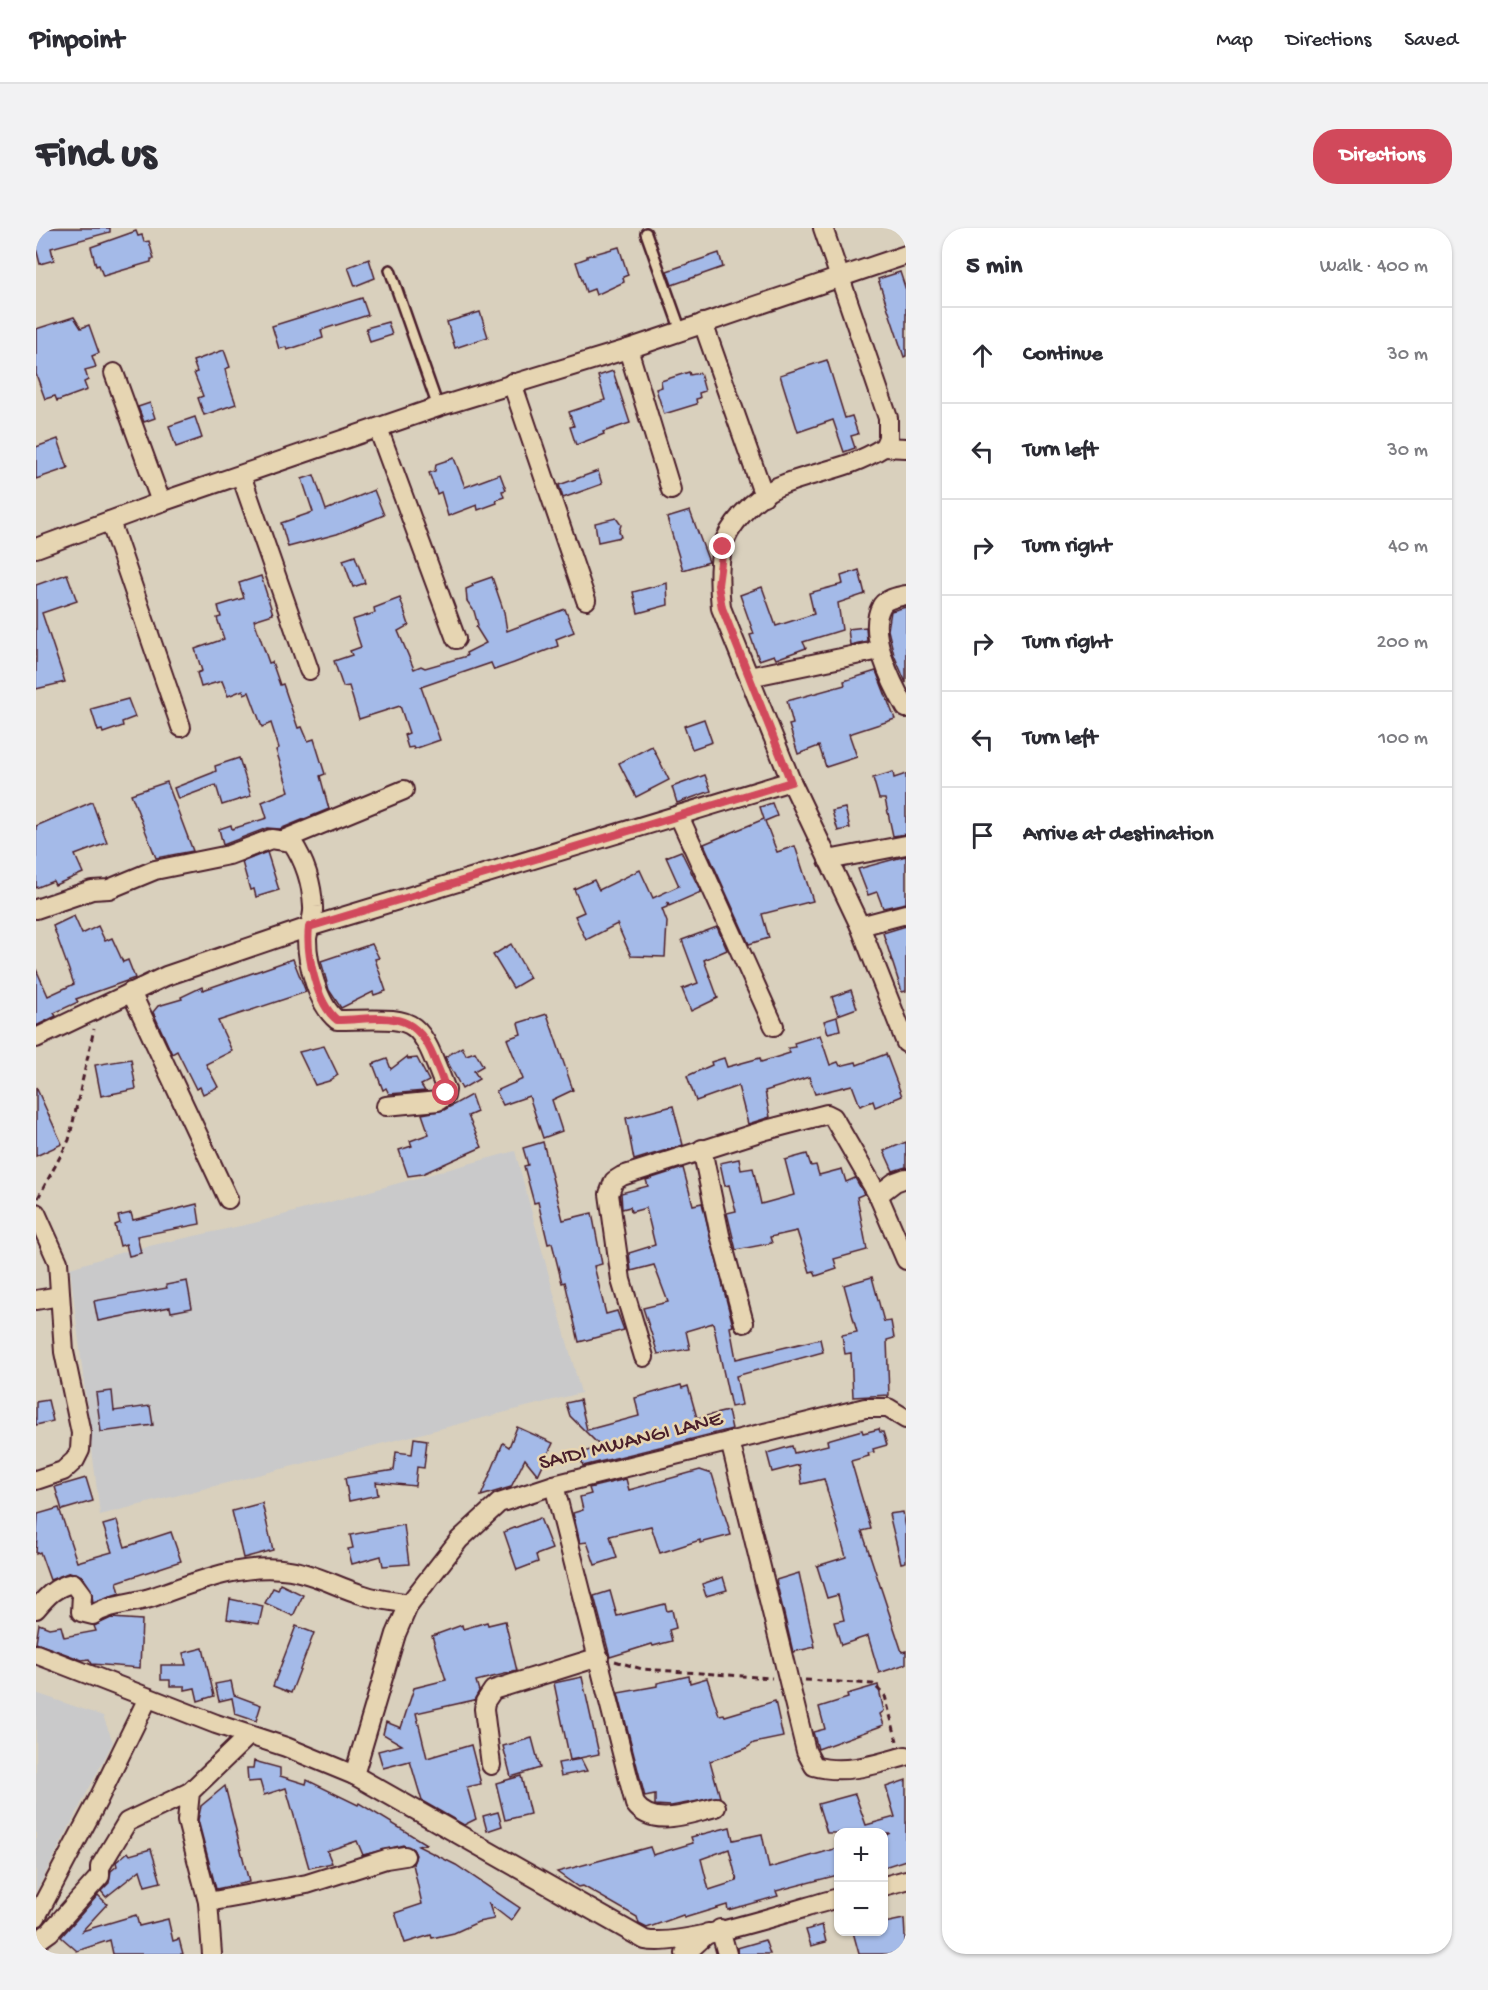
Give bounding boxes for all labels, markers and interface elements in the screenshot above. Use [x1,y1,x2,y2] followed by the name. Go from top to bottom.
[30,25,124,58] text: Pinpoint
[1216,29,1253,54] text: Map
[1286,29,1371,54] text: Directions
[1404,29,1458,54] text: Saved
[1313,129,1452,184] button: Directions
[36,132,156,181] text: Find us
[966,252,1022,283] text: 5 min
[1320,256,1428,279] text: Walk · 400 m
[966,339,999,372] icon: ahead
[1023,342,1103,368] text: Continue
[1387,344,1428,367] text: 30 m
[966,435,999,468] icon: left
[1023,438,1097,464] text: Turn left
[1387,440,1428,463] text: 30 m
[966,531,999,564] icon: right
[709,533,735,559] route end
[1023,534,1111,560] text: Turn right
[1388,536,1428,559] text: 40 m
[966,627,999,660] icon: right
[1023,630,1111,656] text: Turn right
[1377,632,1428,655] text: 200 m
[966,723,999,756] icon: left
[1023,726,1097,752] text: Turn left
[1378,728,1428,751] text: 100 m
[966,819,999,852] icon: arrive
[1023,822,1213,848] text: Arrive at destination
[432,1079,458,1105] route start
[537,1406,727,1477] street label: SAIDI MWANGI LANE
[834,1828,888,1936] map controls
[834,1828,888,1882] button: +
[834,1882,888,1936] button: −

